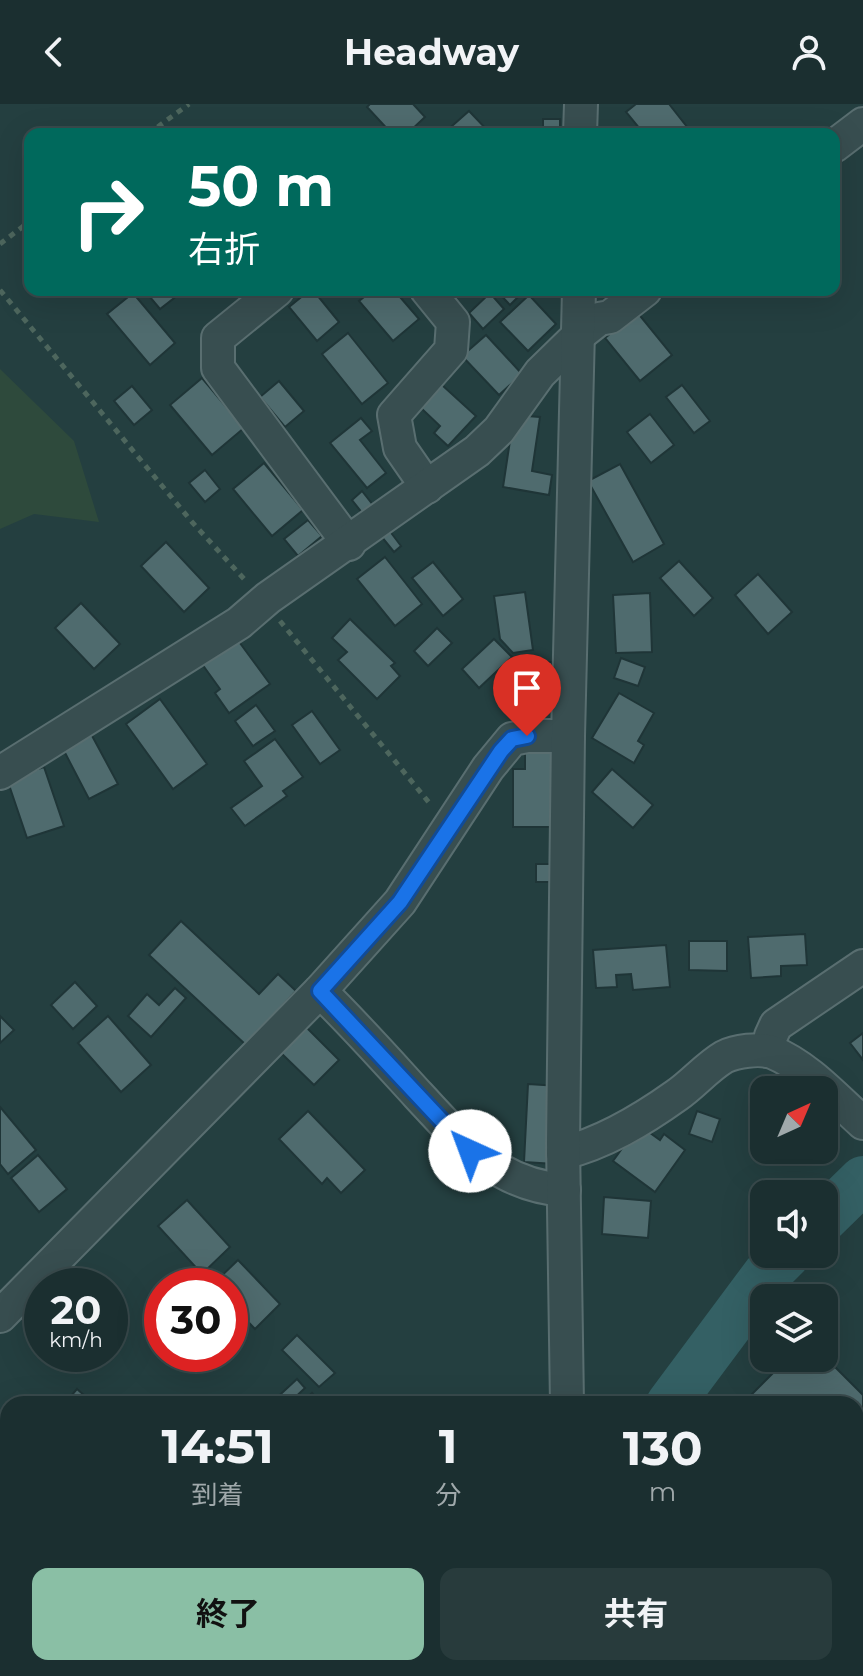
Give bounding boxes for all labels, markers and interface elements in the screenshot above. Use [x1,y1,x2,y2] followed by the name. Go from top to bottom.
[32,30,76,74] icon: back
[344,30,519,74] text: Headway
[787,30,831,74] icon: person
[188,152,334,220] text: 50 m
[56,160,160,264] icon: right
[188,227,260,271] text: 右折
[493,654,561,736] pin
[505,666,549,710] icon: arrive
[750,1076,838,1164] north arrow
[750,1076,838,1372] map controls
[428,1109,512,1193] position arrow
[750,1180,838,1268] button: sound
[144,1268,248,1372] speed limit sign: 30
[750,1284,838,1372] button: layers
[51,1285,101,1334] text: 20
[49,1328,103,1352] text: km/h
[161,1417,274,1475] text: 14:51
[439,1417,458,1475] text: 1
[623,1419,702,1477] text: 130
[649,1476,676,1508] text: m
[192,1479,244,1511] text: 到着
[435,1479,461,1511] text: 分
[32,1568,424,1660] button: 終了
[440,1568,832,1660] button: 共有

